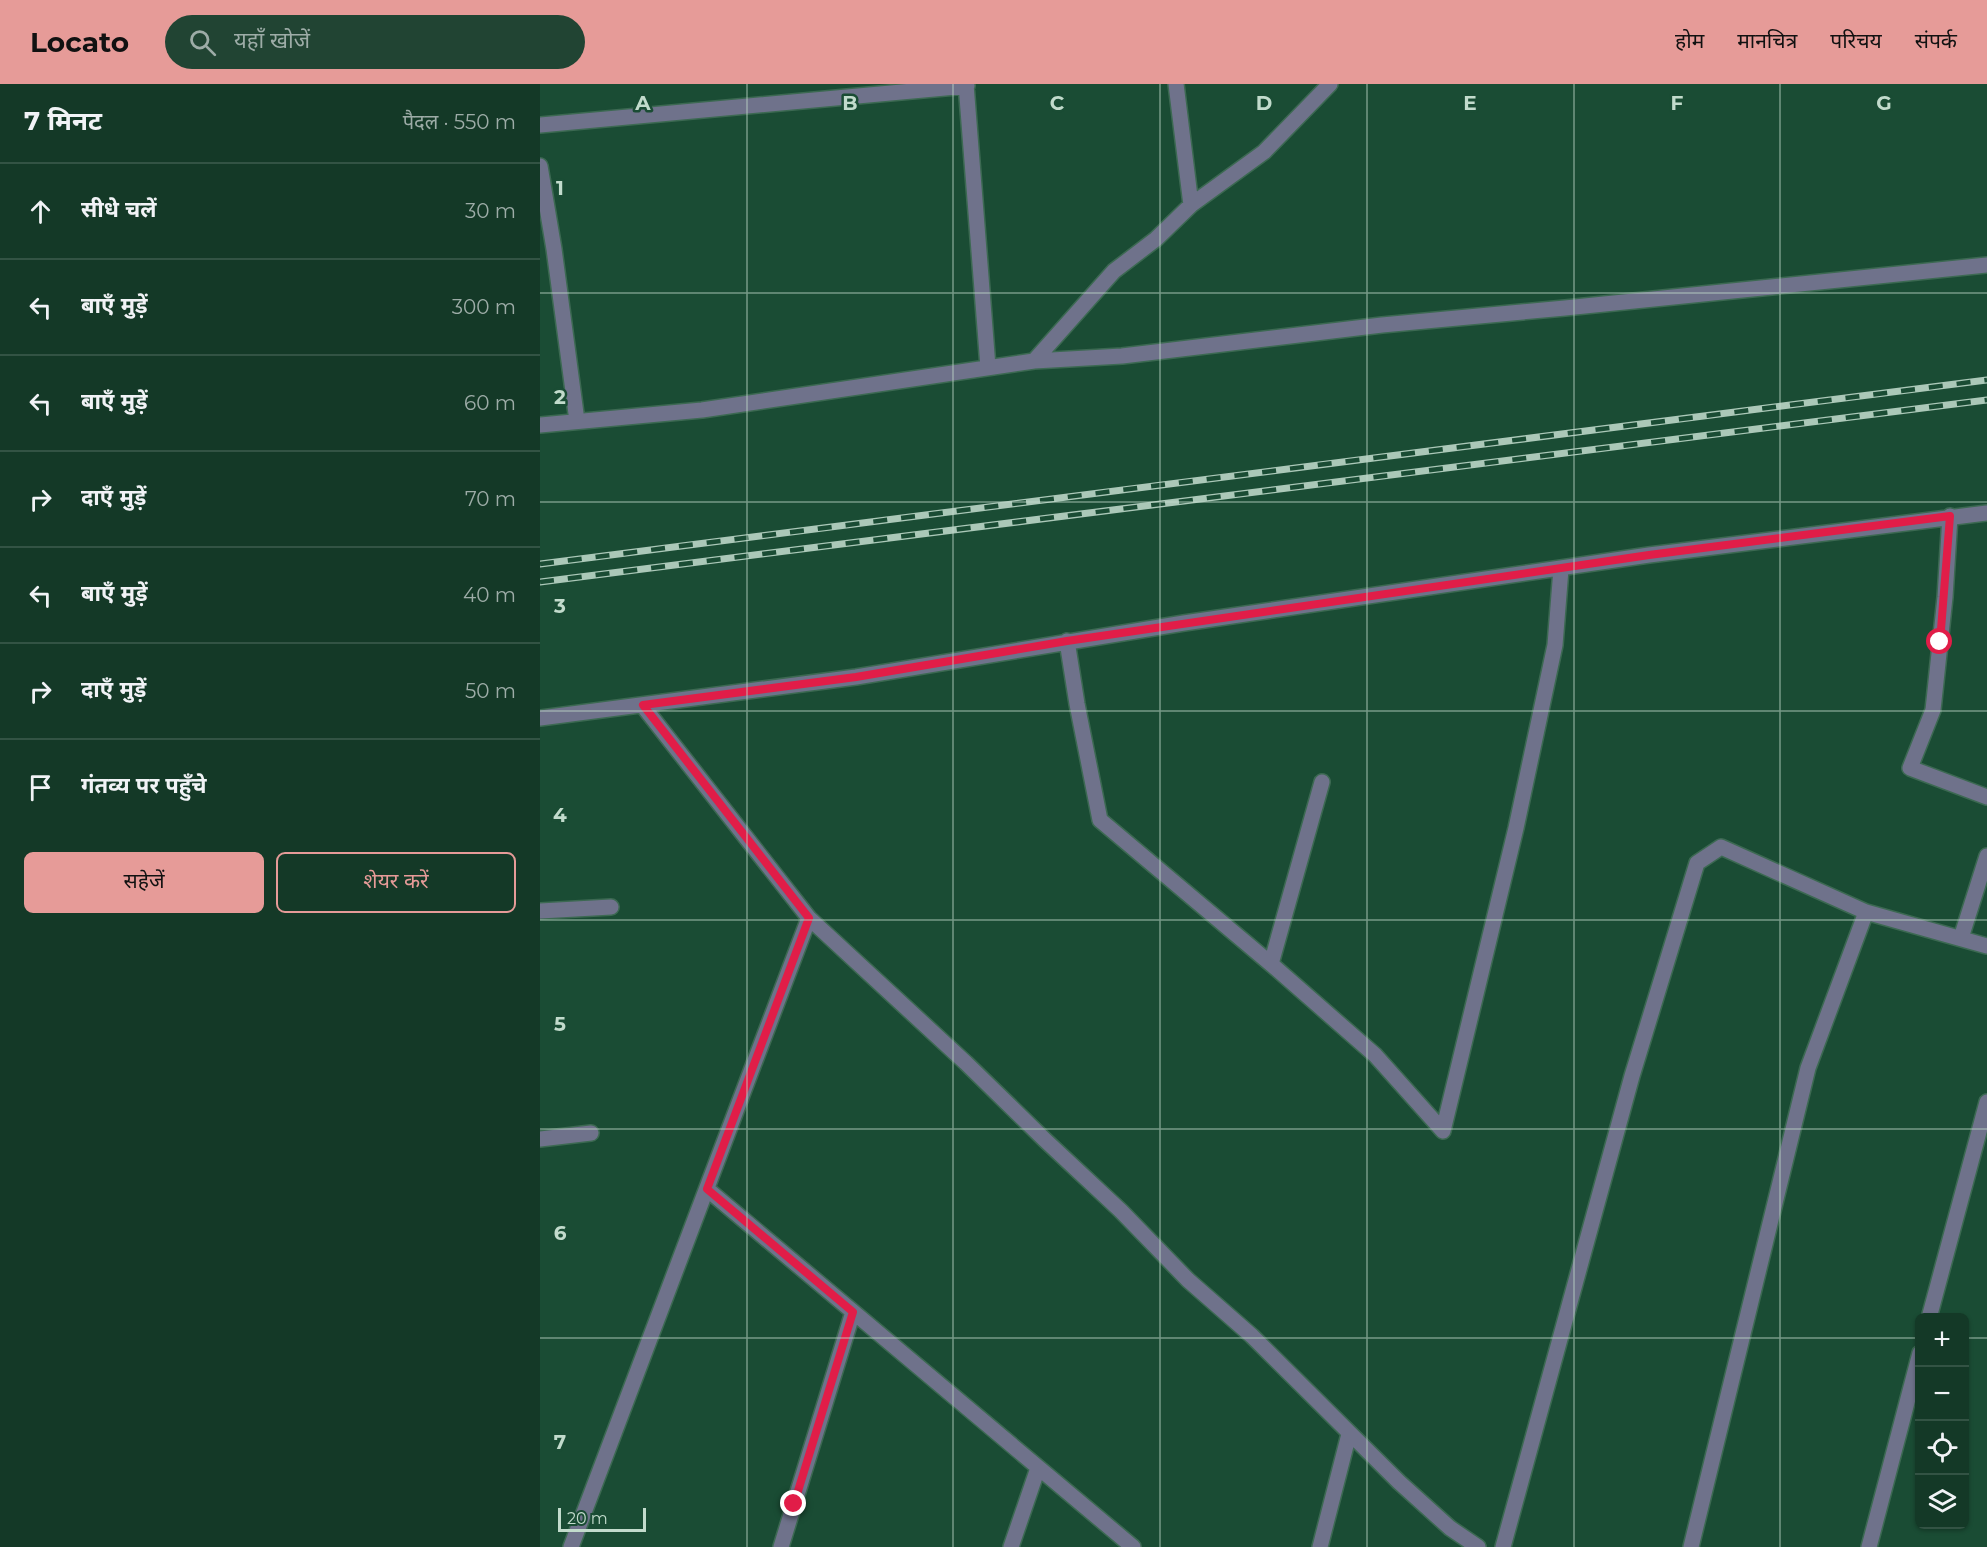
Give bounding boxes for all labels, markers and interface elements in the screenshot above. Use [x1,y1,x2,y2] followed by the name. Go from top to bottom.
[165,15,585,69] search box
[30,25,129,59] text: Locato
[186,26,219,59] icon: search
[234,27,310,54] text: यहाँ खोजें
[1675,28,1704,53] text: होम
[1737,28,1797,53] text: मानचित्र
[1830,28,1882,53] text: परिचय
[1915,28,1957,53] text: संपर्क
[634,91,651,115] text: A
[842,91,858,115] text: B
[1050,91,1065,115] text: C
[1256,91,1272,115] text: D
[1463,91,1477,115] text: E
[1671,91,1684,115] text: F
[1876,91,1892,115] text: G
[24,105,102,137] text: 7 मिनट
[403,110,516,134] text: पैदल · 550 m
[556,176,564,200] text: 1
[24,195,57,228] icon: ahead
[81,196,157,223] text: सीधे चलें
[465,199,516,223] text: 30 m
[24,291,57,324] icon: left
[81,292,148,319] text: बाएँ मुड़ें
[452,295,516,319] text: 300 m
[554,385,566,409] text: 2
[24,387,57,420] icon: left
[81,388,148,415] text: बाएँ मुड़ें
[464,391,516,415] text: 60 m
[24,483,57,516] icon: right
[81,484,146,511] text: दाएँ मुड़ें
[465,487,516,511] text: 70 m
[24,579,57,612] icon: left
[81,580,148,607] text: बाएँ मुड़ें
[463,583,516,607] text: 40 m
[553,594,566,618] text: 3
[1926,628,1952,654] route start
[24,675,57,708] icon: right
[81,676,146,703] text: दाएँ मुड़ें
[465,679,516,703] text: 50 m
[24,771,57,804] icon: arrive
[81,772,207,799] text: गंतव्य पर पहुँचे
[553,803,567,827] text: 4
[24,852,264,913] button: सहेजें
[276,852,516,913] button: शेयर करें
[554,1012,566,1036] text: 5
[554,1221,567,1245] text: 6
[1915,1313,1969,1529] map controls
[1915,1313,1969,1367] button: +
[1915,1367,1969,1421] button: −
[1915,1421,1969,1475] button: locate
[554,1430,566,1454] text: 7
[1915,1475,1969,1529] button: layers
[780,1490,806,1516] route end
[558,1505,646,1532] scale bar
[567,1509,608,1528] text: 20 m

